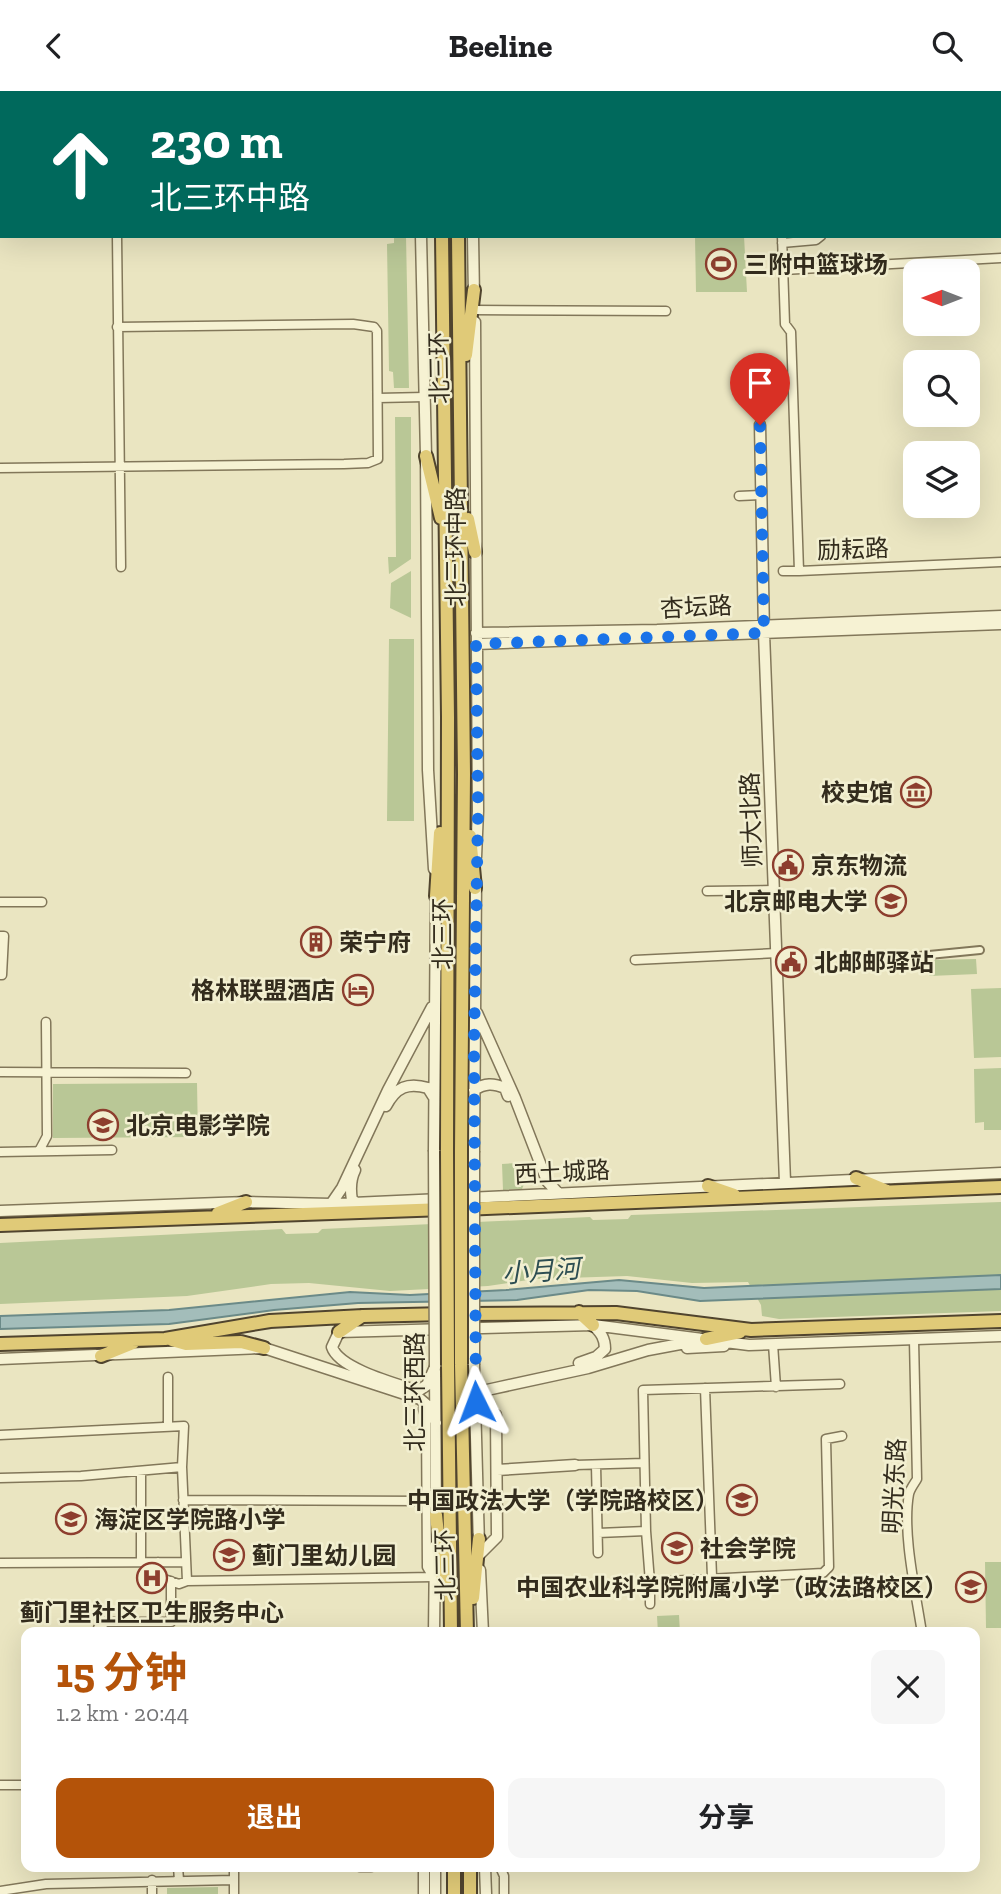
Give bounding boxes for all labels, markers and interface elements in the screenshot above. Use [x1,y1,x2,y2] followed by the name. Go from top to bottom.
[35,27,73,65] icon: back
[449,27,552,65] text: Beeline
[928,27,966,65] icon: search
[150,112,283,171] text: 230 m
[35,119,126,210] icon: ahead
[150,179,310,217] text: 北三环中路
[704,247,738,281] sports icon: 三附中篮球场
[744,250,888,279] place label: 三附中篮球场
[903,259,980,336] north arrow
[903,259,980,518] map controls
[424,332,454,404] street label: 北三环
[903,350,980,427] button: search
[730,353,790,425] pin
[741,364,779,402] icon: arrive
[903,441,980,518] button: layers
[441,487,470,607] street label: 北三环中路
[817,533,889,565] street label: 励耘路
[659,591,733,623] street label: 杏坛路
[735,772,767,868] street label: 师大北路
[899,775,933,809] museum icon: 校史馆
[821,778,893,807] place label: 校史馆
[771,848,805,882] public building icon: 京东物流
[811,851,907,880] place label: 京东物流
[874,884,908,918] school or university icon: 北京邮电大学
[724,887,868,916] place label: 北京邮电大学
[428,898,457,970] street label: 北三环
[299,925,333,959] building icon: 荣宁府
[339,928,411,957] place label: 荣宁府
[774,945,808,979] public building icon: 北邮邮驿站
[814,948,934,977] place label: 北邮邮驿站
[341,973,375,1007] hotel icon: 格林联盟酒店
[191,976,335,1005] place label: 格林联盟酒店
[86,1108,120,1142] school or university icon: 北京电影学院
[126,1111,270,1140] place label: 北京电影学院
[513,1155,611,1189] street label: 西土城路
[501,1252,586,1290] water label: 小月河
[400,1332,429,1452] street label: 北三环西路
[439,1365,513,1439] position arrow
[877,1437,911,1535] street label: 明光东路
[725,1483,759,1517] school or university icon: 中国政法大学（学院路校区）
[407,1486,719,1515] place label: 中国政法大学（学院路校区）
[54,1502,88,1536] school or university icon: 海淀区学院路小学
[94,1505,286,1534] place label: 海淀区学院路小学
[430,1529,460,1601] street label: 北三环
[660,1531,694,1565] school or university icon: 社会学院
[700,1534,796,1563] place label: 社会学院
[212,1538,246,1572] school or university icon: 蓟门里幼儿园
[252,1541,396,1570] place label: 蓟门里幼儿园
[135,1561,169,1595] hospital icon: 蓟门里社区卫生服务中心
[954,1570,988,1604] school or university icon: 中国农业科学院附属小学（政法路校区）
[516,1573,948,1602] place label: 中国农业科学院附属小学（政法路校区）
[20,1598,284,1627] place label: 蓟门里社区卫生服务中心
[56,1647,187,1698] text: 15 分钟
[871,1650,945,1724] button: close
[56,1699,189,1727] text: 1.2 km · 20:44
[56,1778,494,1858] button: 退出
[508,1778,945,1858] button: 分享

